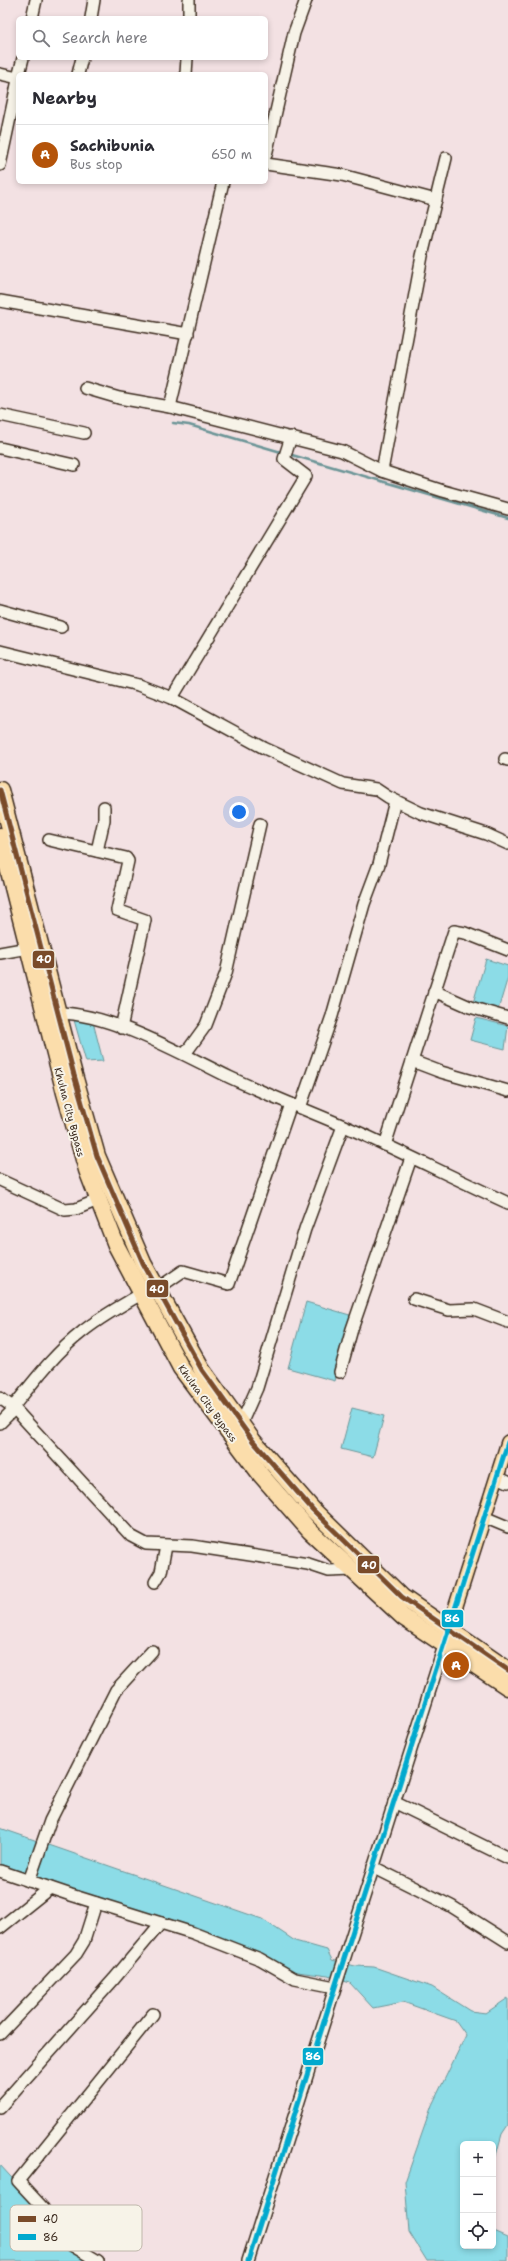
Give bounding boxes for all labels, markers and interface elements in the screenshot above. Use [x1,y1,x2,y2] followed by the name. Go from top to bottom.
[16,16,268,60] search box
[30,27,52,49] icon: search
[62,28,148,48] text: Search here
[32,87,97,109] text: Nearby
[70,136,154,156] text: Sachibunia
[40,146,50,163] text: A
[211,146,252,163] text: 650 m
[70,156,122,173] text: Bus stop
[229,802,249,822] your location
[32,950,55,969] line badge: 40
[36,952,52,967] text: 40
[51,1066,88,1158] street label: Khulna City Bypass
[146,1279,169,1298] line badge: 40
[149,1282,165,1297] text: 40
[175,1362,240,1444] street label: Khulna City Bypass
[357,1555,380,1574] line badge: 40
[361,1558,377,1573] text: 40
[441,1609,464,1628] line badge: 86
[444,1611,460,1626] text: 86
[443,1650,469,1680] pin: A
[302,2047,324,2066] line badge: 86
[305,2049,321,2064] text: 86
[460,2141,496,2249] map controls
[460,2141,496,2177] button: +
[460,2177,496,2213] button: −
[10,2205,142,2251] legend
[43,2212,58,2227] text: 40
[460,2213,496,2249] button: locate
[43,2230,58,2245] text: 86

